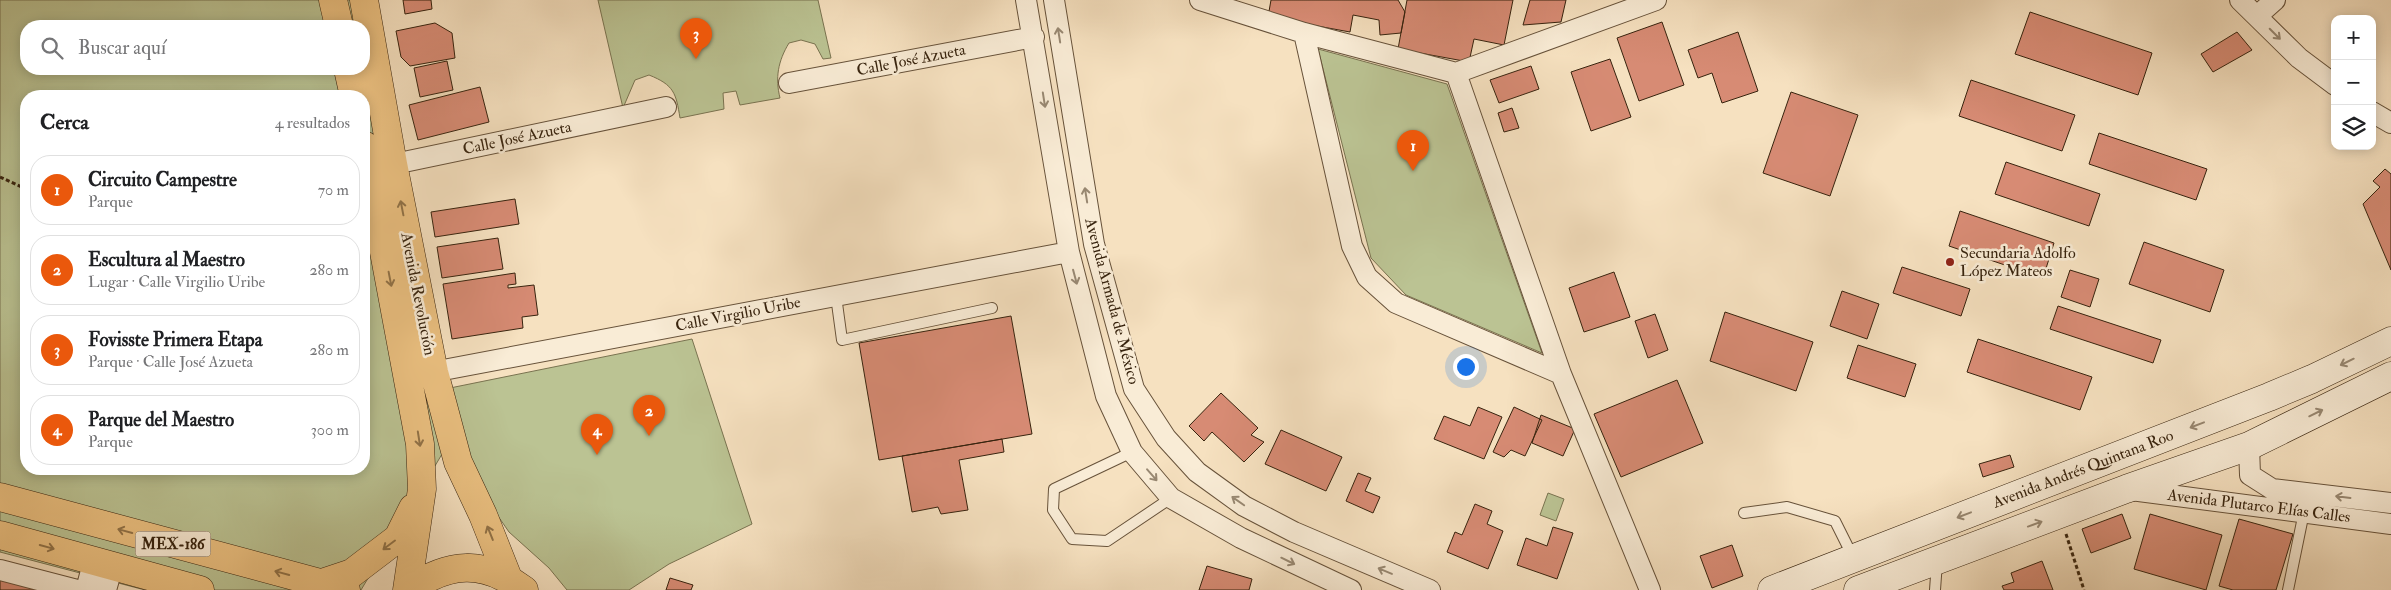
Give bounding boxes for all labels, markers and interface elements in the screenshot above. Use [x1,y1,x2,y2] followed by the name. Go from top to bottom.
[2331,15,2376,150] map controls
[2331,15,2376,60] button: +
[680,18,712,59] pin: 3
[20,20,370,75] search box
[1054,27,1064,43] one-way arrow
[2269,28,2282,40] one-way arrow
[38,34,66,62] icon: search
[78,36,166,60] text: Buscar aquí
[855,40,968,81] street label: Calle José Azueta
[2331,60,2376,105] button: −
[1039,91,1049,107] one-way arrow
[2331,105,2376,150] button: layers
[40,109,89,136] text: Cerca
[275,113,350,133] text: 4 resultados
[461,117,574,160] street label: Calle José Azueta
[1397,130,1429,171] pin: 1
[88,168,237,192] text: Circuito Campestre
[54,180,60,200] text: 1
[318,180,349,200] text: 70 m
[1081,187,1091,203] one-way arrow
[88,192,133,212] text: Parque
[396,201,406,217] one-way arrow
[1080,215,1144,387] street label: Avenida Armada de México
[396,230,440,357] street label: Avenida Revolución
[1960,243,2076,282] place label: Secundaria Adolfo López Mateos
[88,248,245,272] text: Escultura al Maestro
[1944,256,1956,268] marker: Secundaria Adolfo López Mateos
[53,260,61,280] text: 2
[309,260,349,280] text: 280 m
[1071,268,1080,284] one-way arrow
[385,270,395,286] one-way arrow
[88,272,265,292] text: Lugar · Calle Virgilio Uribe
[674,292,803,336] street label: Calle Virgilio Uribe
[88,328,262,352] text: Fovisste Primera Etapa
[54,340,60,360] text: 3
[309,340,349,360] text: 280 m
[88,352,253,372] text: Parque · Calle José Azueta
[1453,354,1479,380] your location
[2340,358,2355,368] one-way arrow
[633,395,665,436] pin: 2
[88,408,234,432] text: Parque del Maestro
[2308,408,2323,417] one-way arrow
[581,414,613,455] pin: 4
[53,420,61,440] text: 4
[311,420,349,440] text: 300 m
[2190,421,2205,430] one-way arrow
[1989,425,2176,513] street label: Avenida Andrés Quintana Roo
[414,430,424,446] one-way arrow
[88,432,133,452] text: Parque
[1146,468,1158,481] one-way arrow
[2165,485,2352,527] street label: Avenida Plutarco Elías Calles
[2335,492,2351,502] one-way arrow
[1231,496,1245,506] one-way arrow
[1957,511,1972,520] one-way arrow
[2026,519,2042,528] one-way arrow
[485,525,494,541] one-way arrow
[118,526,134,535] one-way arrow
[136,532,210,556] road number: MEX-186
[382,540,396,550] one-way arrow
[39,543,55,552] one-way arrow
[1280,557,1295,566] one-way arrow
[1378,565,1393,575] one-way arrow
[275,567,291,577] one-way arrow

